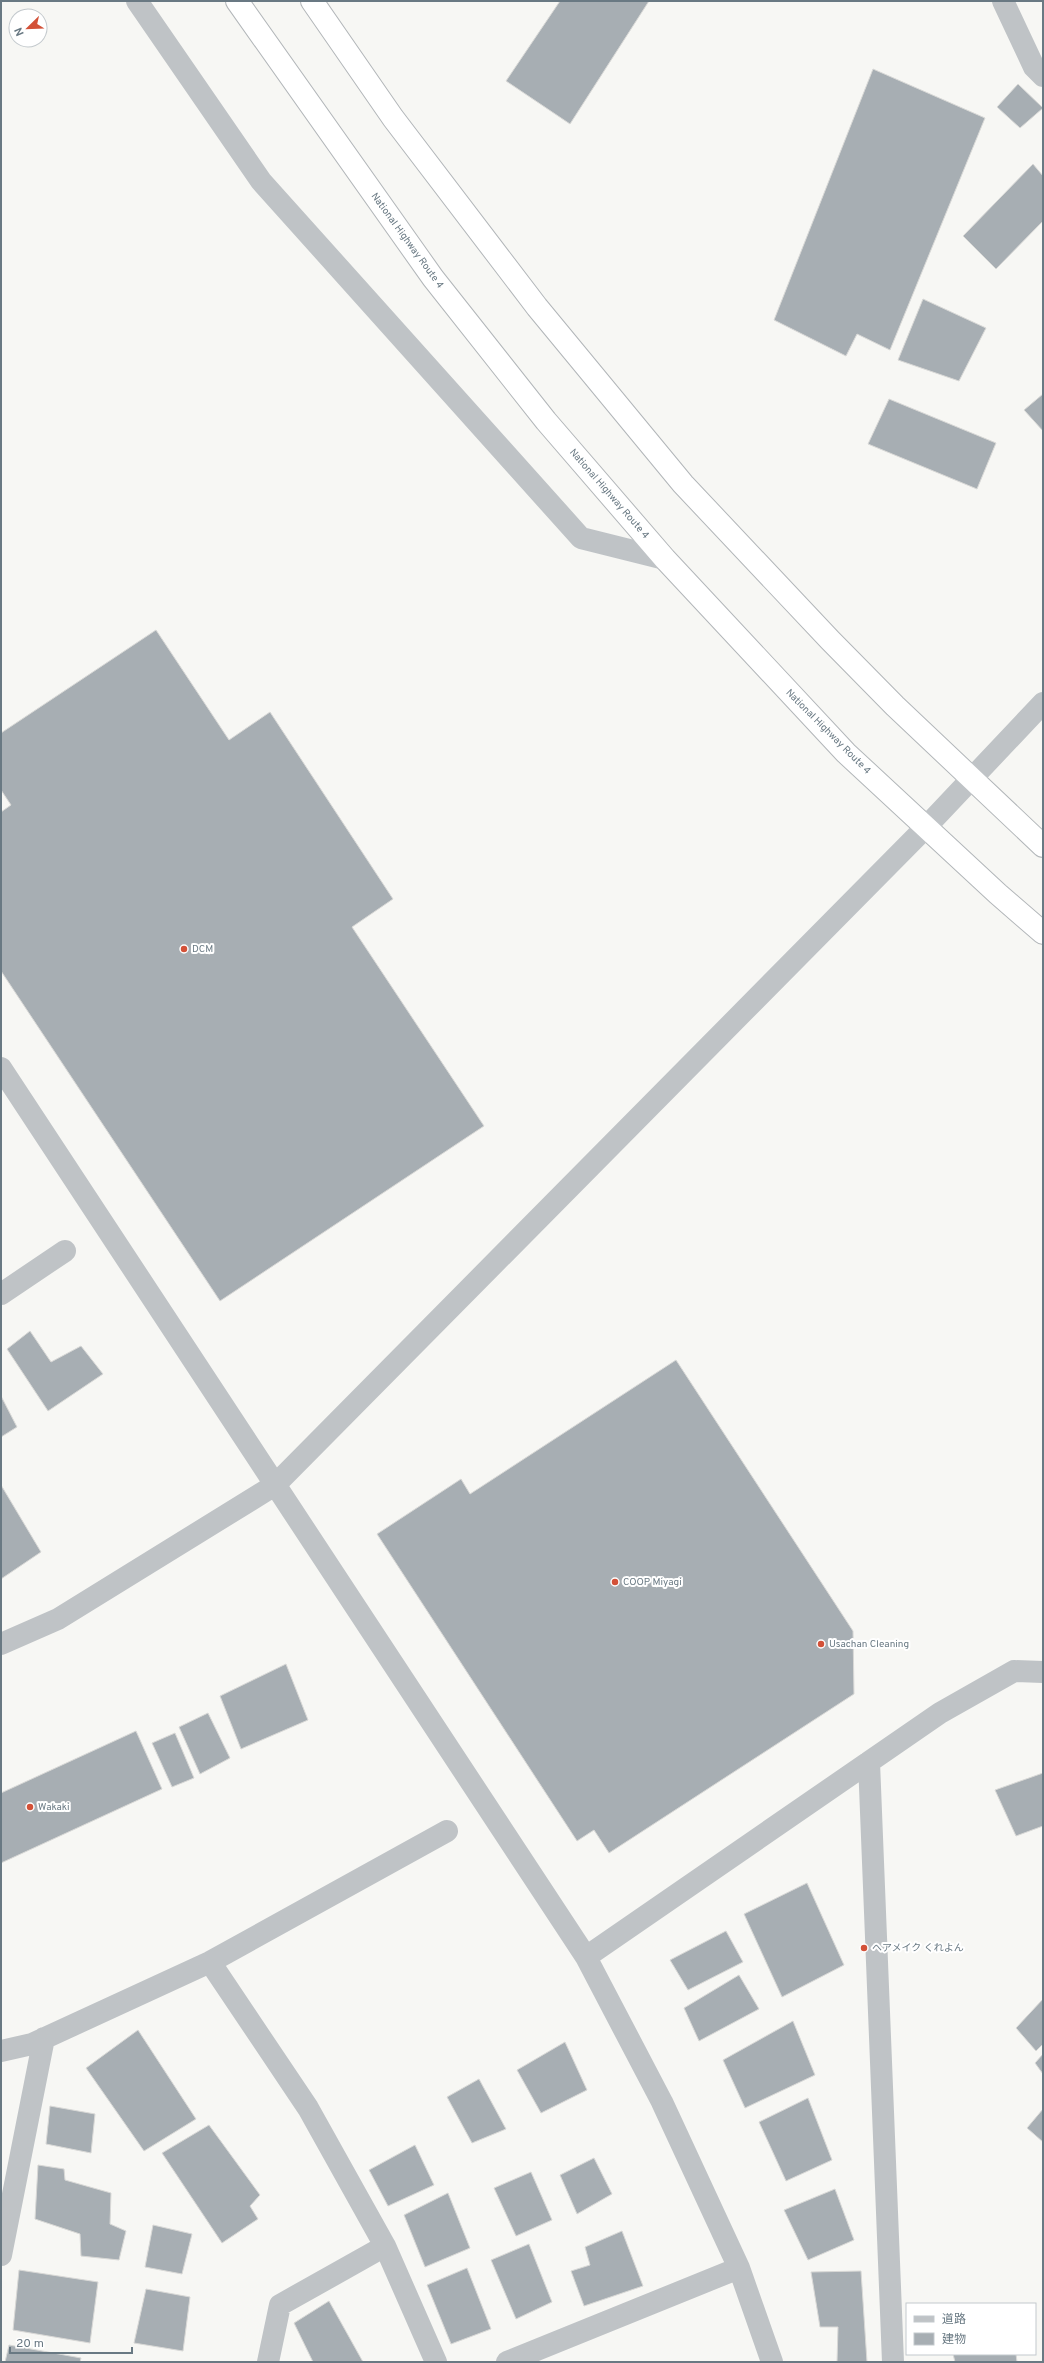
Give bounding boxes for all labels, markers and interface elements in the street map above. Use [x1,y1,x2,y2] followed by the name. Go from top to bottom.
[8,8,48,48] north arrow
[12,25,28,38] text: N
[368,191,446,291] street label: National Highway Route 4
[566,446,652,542] street label: National Highway Route 4
[783,687,873,777] street label: National Highway Route 4
[192,943,213,956] place label: DCM
[179,944,189,954] marker: DCM
[623,1576,682,1589] place label: COOP Miyagi
[610,1577,620,1587] marker: COOP Miyagi
[829,1638,909,1651] place label: Usachan Cleaning
[816,1639,826,1649] marker: Usachan Cleaning
[38,1801,70,1814] place label: Wakaki
[25,1802,35,1812] marker: Wakaki
[872,1942,964,1955] place label: ヘアメイク くれよん
[859,1943,869,1953] marker: ヘアメイク くれよん
[906,2303,1036,2355] legend
[942,2312,966,2328] text: 道路
[10,2329,132,2355] scale bar
[942,2332,966,2348] text: 建物
[16,2336,44,2352] text: 20 m

